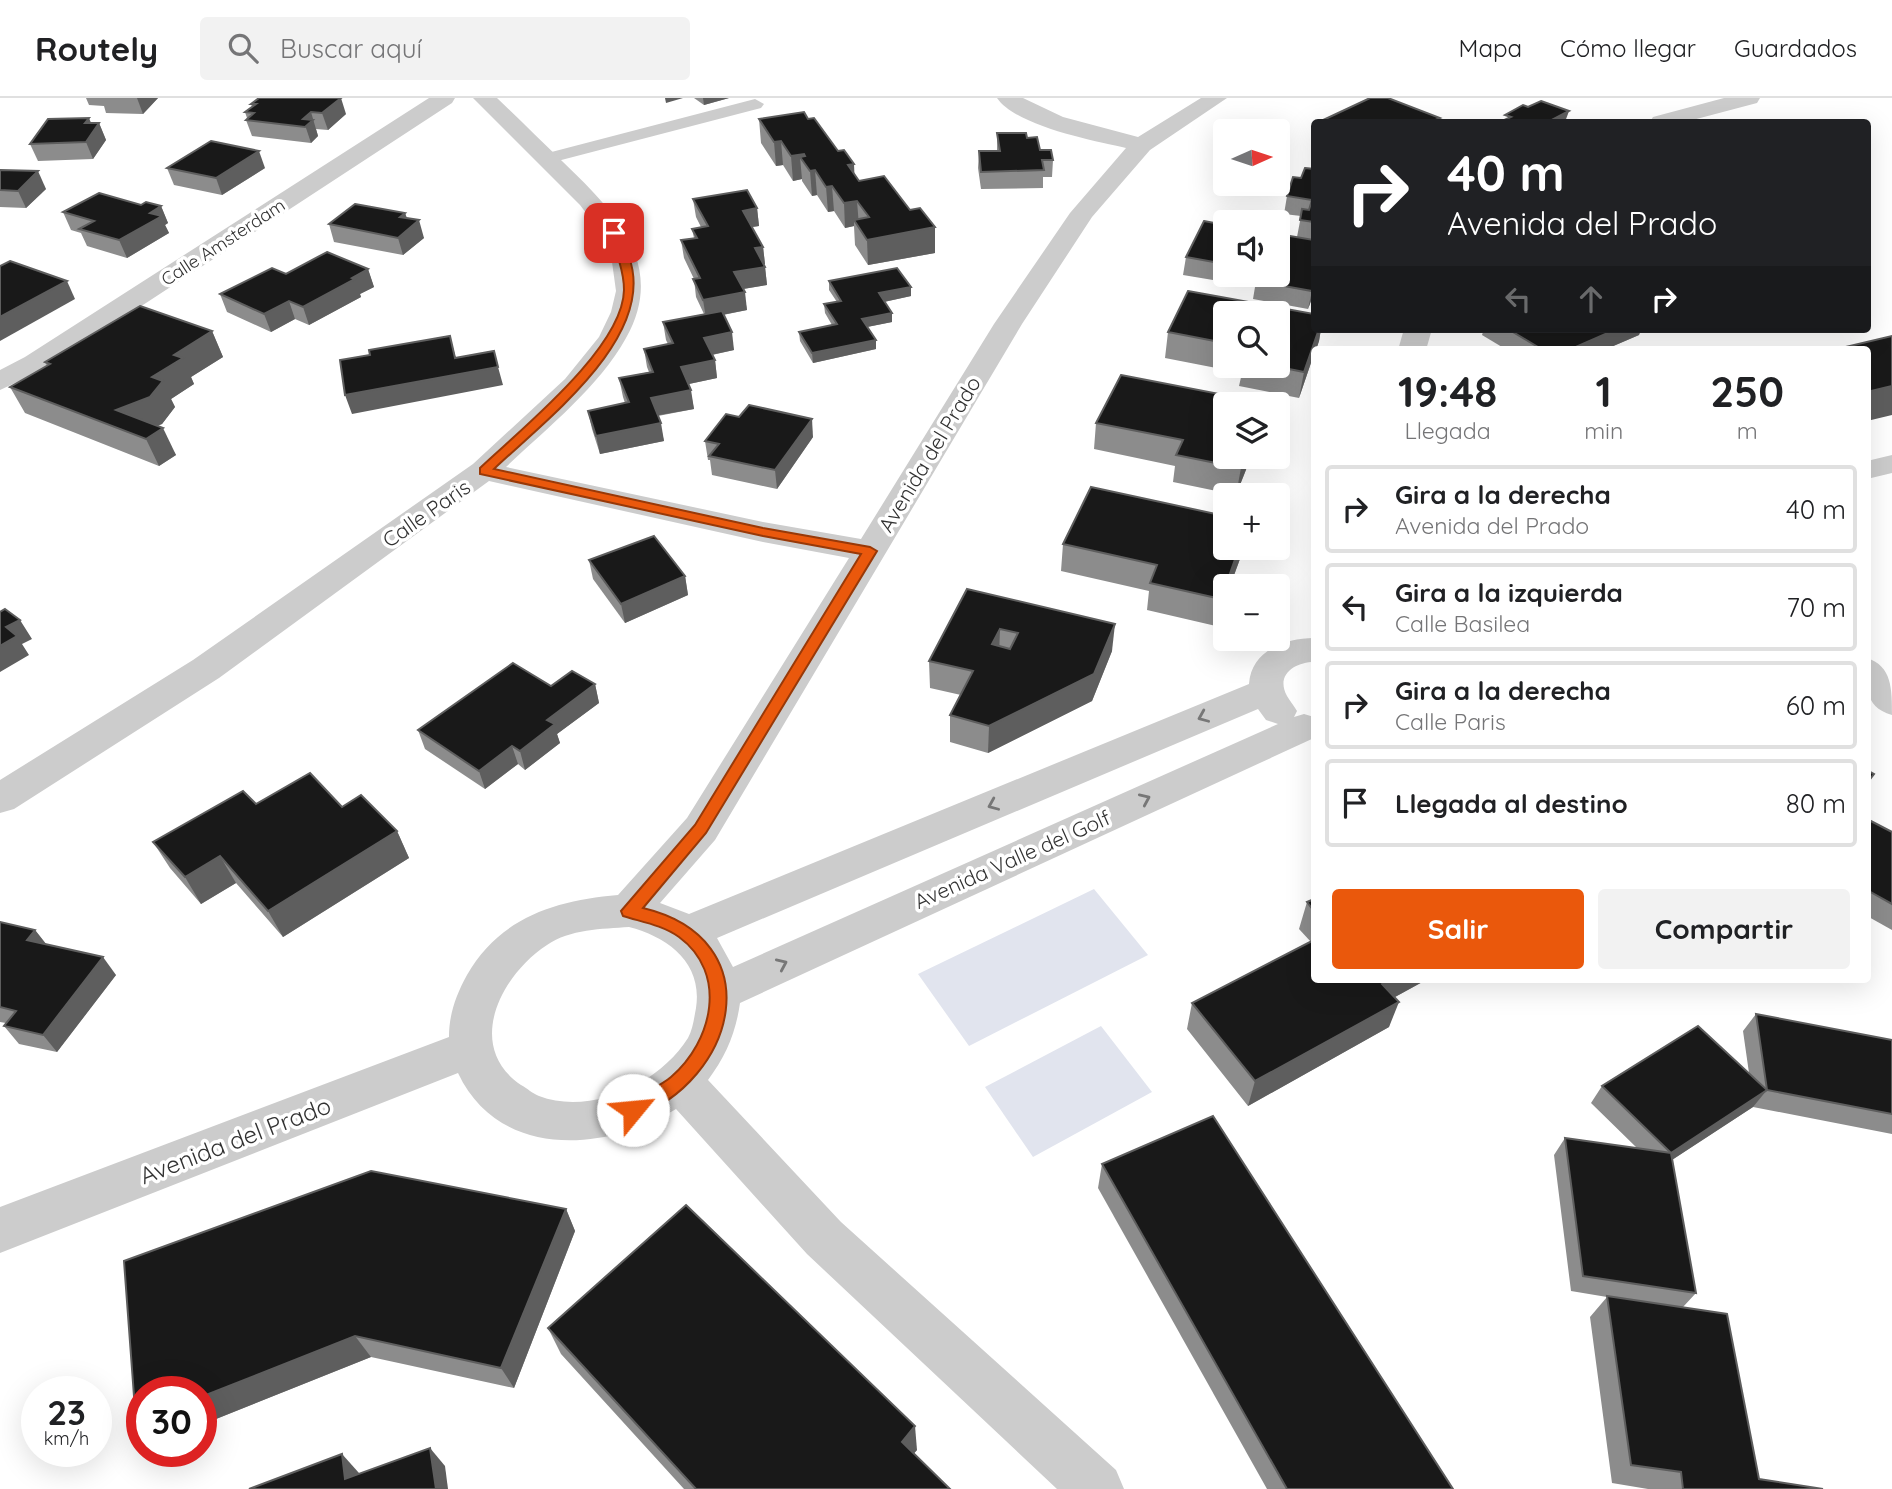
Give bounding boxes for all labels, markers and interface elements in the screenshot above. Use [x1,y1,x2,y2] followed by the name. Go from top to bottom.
[200,17,690,80] search box
[35,28,158,69] text: Routely
[224,29,262,67] icon: search
[280,32,422,65] text: Buscar aquí
[1459,33,1522,63] text: Mapa
[1560,33,1696,63] text: Cómo llegar
[1734,33,1857,63] text: Guardados
[1213,119,1290,196] north arrow
[1213,119,1290,651] map controls
[1447,142,1565,203] text: 40 m
[1332,147,1423,238] icon: right
[157,193,289,291] street label: Calle Amsterdam
[584,203,644,263] pin
[1447,203,1717,243] text: Avenida del Prado
[1213,210,1290,287] button: sound
[595,214,633,252] icon: arrive
[1499,280,1537,318] icon: left
[1572,280,1610,318] icon: ahead
[1645,280,1683,318] icon: right
[1213,301,1290,378] button: search
[1398,365,1497,418] text: 19:48
[1596,365,1612,418] text: 1
[1710,365,1784,418] text: 250
[872,371,986,537] street label: Avenida del Prado
[1213,392,1290,469] button: layers
[1404,416,1491,445] text: Llegada
[1584,416,1623,445] text: min
[1737,416,1758,445] text: m
[377,473,475,553] street label: Calle Paris
[1395,478,1611,511] text: Gira a la derecha
[1213,483,1290,560] button: +
[1336,490,1374,528] icon: right
[1786,493,1846,526] text: 40 m
[1395,511,1589,540] text: Avenida del Prado
[1213,574,1290,651] button: −
[1395,576,1623,609] text: Gira a la izquierda
[1336,588,1374,626] icon: left
[1786,591,1846,624] text: 70 m
[1395,609,1530,638] text: Calle Basilea
[1395,674,1611,707] text: Gira a la derecha
[1336,686,1374,724] icon: right
[1786,689,1846,722] text: 60 m
[1395,707,1506,736] text: Calle Paris
[1197,709,1210,723] one-way arrow
[1336,784,1374,822] icon: arrive
[1395,787,1628,820] text: Llegada al destino
[1786,787,1846,820] text: 80 m
[1138,793,1150,807] one-way arrow
[987,796,999,810] one-way arrow
[910,804,1115,914] street label: Avenida Valle del Golf
[1332,889,1584,969] button: Salir
[1598,889,1850,969] button: Compartir
[775,958,787,972] one-way arrow
[596,1073,670,1147] position arrow
[135,1090,335,1190] street label: Avenida del Prado
[126,1376,217,1467] speed limit sign: 30
[47,1390,86,1434] text: 23
[44,1427,89,1450] text: km/h

